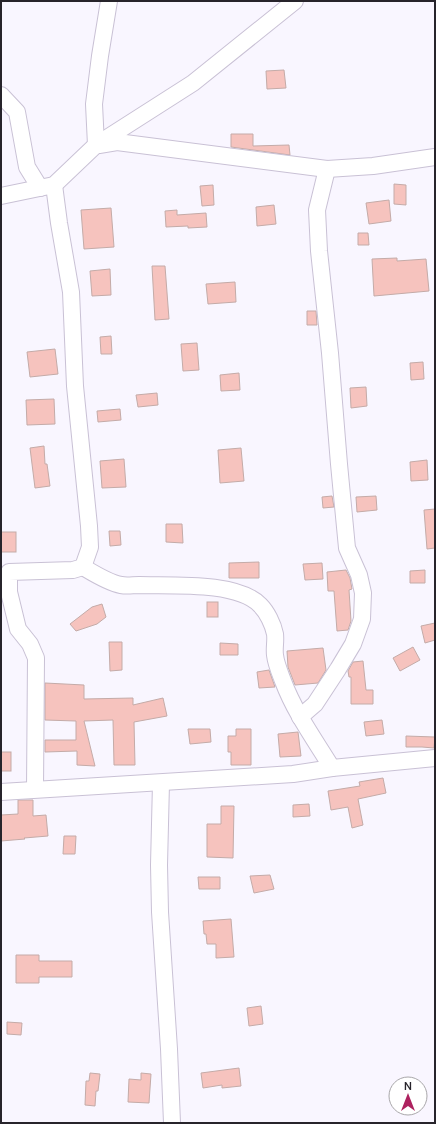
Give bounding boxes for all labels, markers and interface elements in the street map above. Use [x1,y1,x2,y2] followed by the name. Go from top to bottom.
[388,1076,428,1116] north arrow
[404,1078,412,1093] text: N

